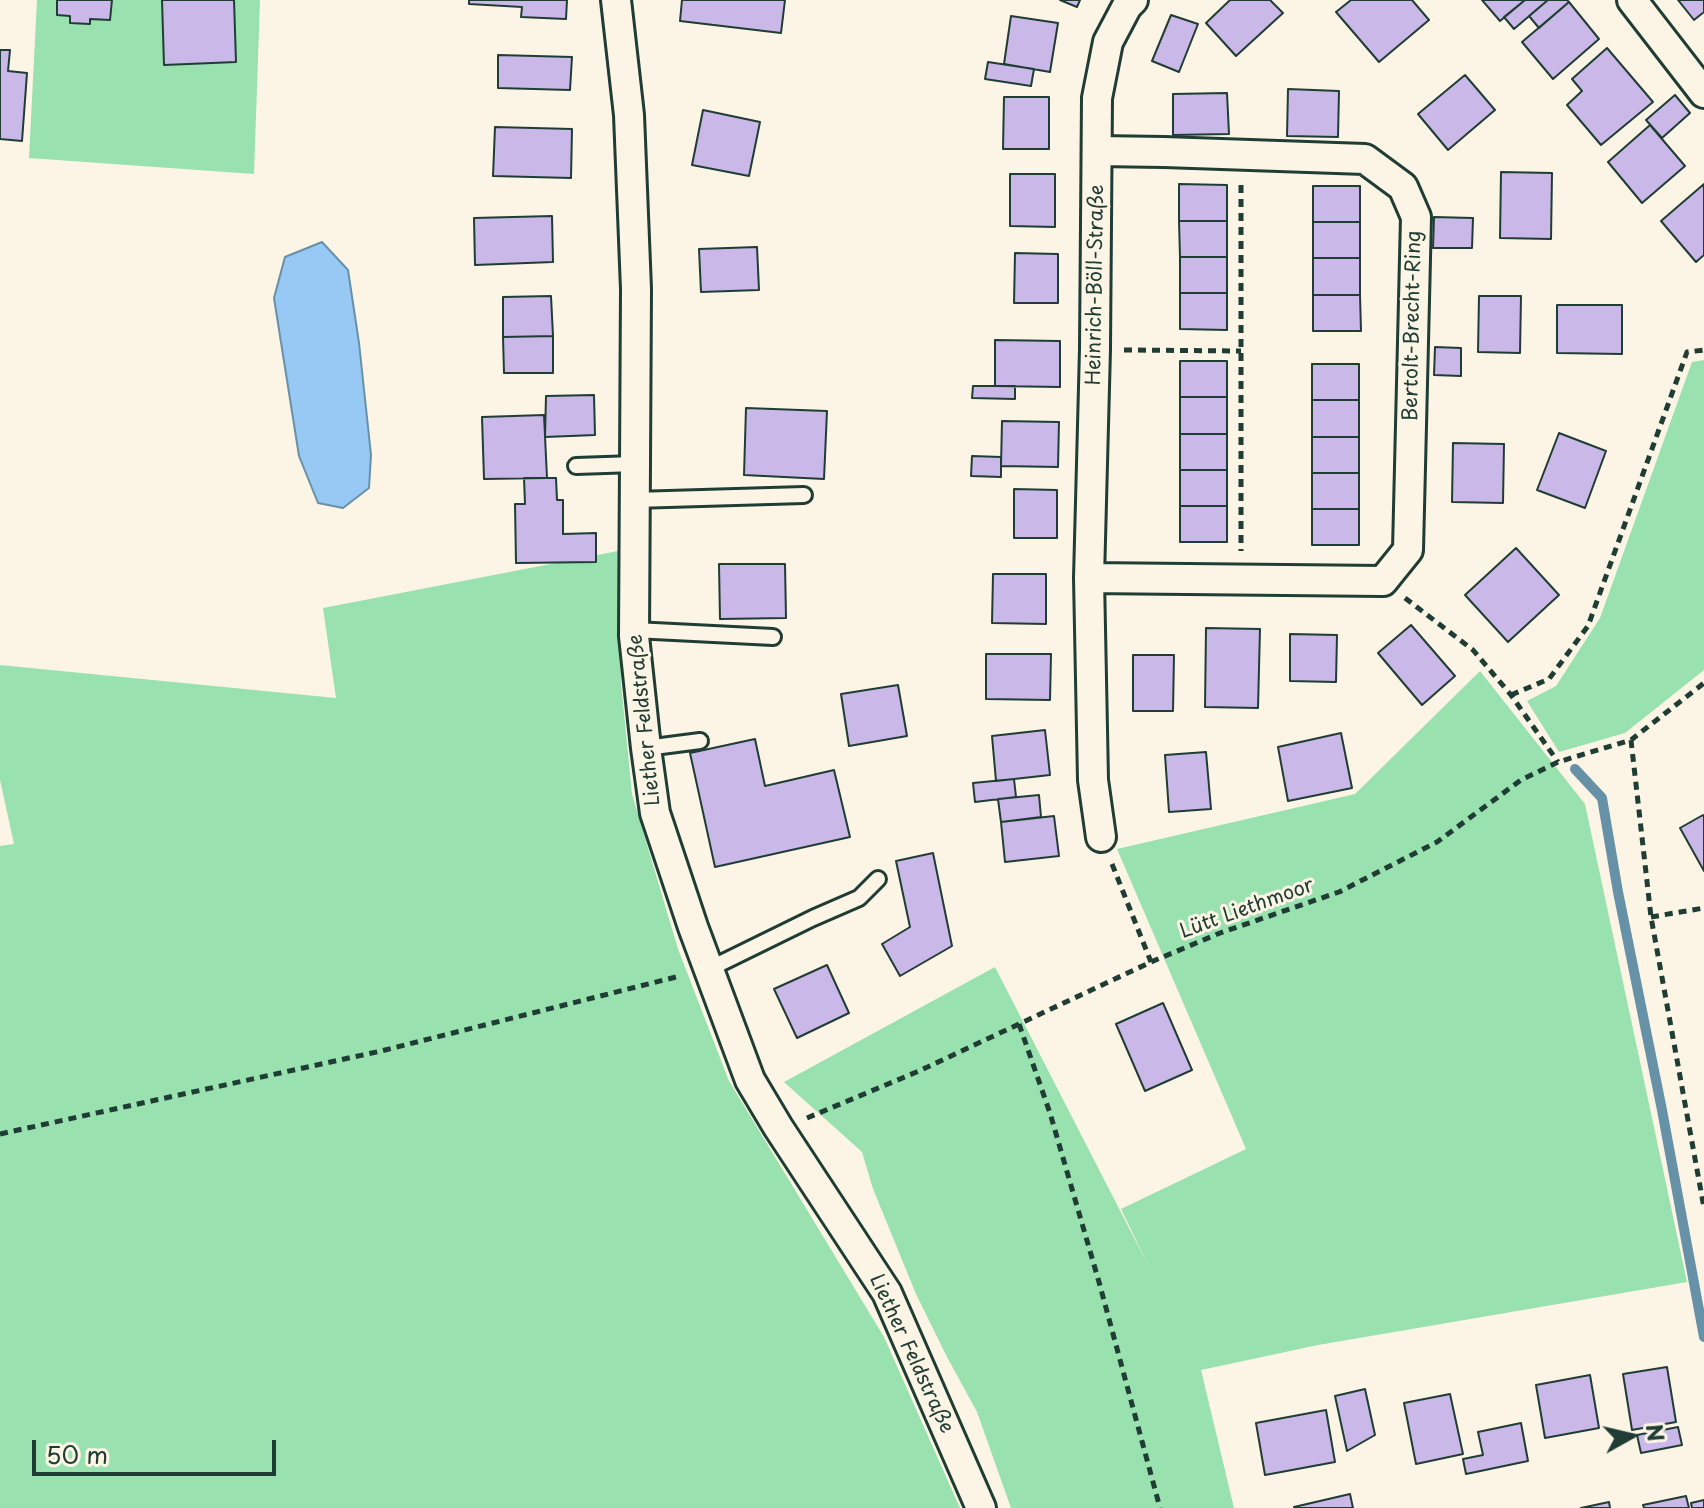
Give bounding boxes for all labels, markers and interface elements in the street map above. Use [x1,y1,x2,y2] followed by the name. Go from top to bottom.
[1082,184,1110,386] street label: Heinrich-Böll-Straße
[1399,230,1427,422] street label: Bertolt-Brecht-Ring
[624,633,666,807] street label: Liether Feldstraße
[1177,874,1317,944] street label: Lütt Liethmoor
[864,1271,958,1437] street label: Liether Feldstraße
[1592,1396,1672,1476] north arrow
[1639,1422,1674,1444] text: N
[36,1424,280,1474] scale bar
[46,1436,108,1472] text: 50 m

